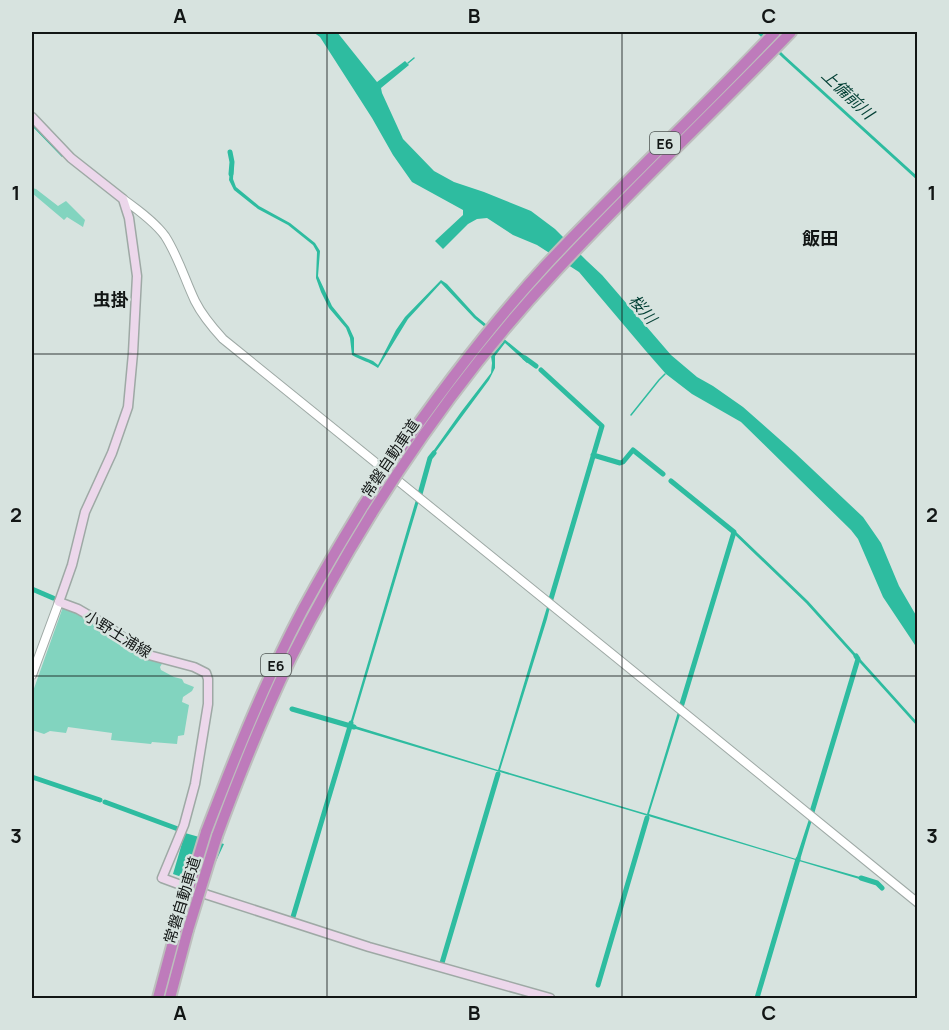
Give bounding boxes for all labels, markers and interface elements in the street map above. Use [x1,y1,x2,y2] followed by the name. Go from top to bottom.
[173,2,187,29] text: A
[468,2,481,29] text: B
[762,2,776,29] text: C
[817,64,880,125] water label: 上備前川
[650,132,680,154] road number: E6
[12,179,20,206] text: 1
[928,179,936,206] text: 1
[802,226,838,250] district label: 飯田
[93,287,129,311] district label: 虫掛
[624,290,663,330] water label: 桜川
[356,415,424,501] street label: 常磐自動車道
[10,501,22,528] text: 2
[926,501,938,528] text: 2
[81,605,155,663] street label: 小野土浦線
[261,654,291,676] road number: E6
[10,822,22,849] text: 3
[926,822,938,849] text: 3
[159,854,205,946] street label: 常磐自動車道
[173,999,187,1026] text: A
[468,999,481,1026] text: B
[762,999,776,1026] text: C

